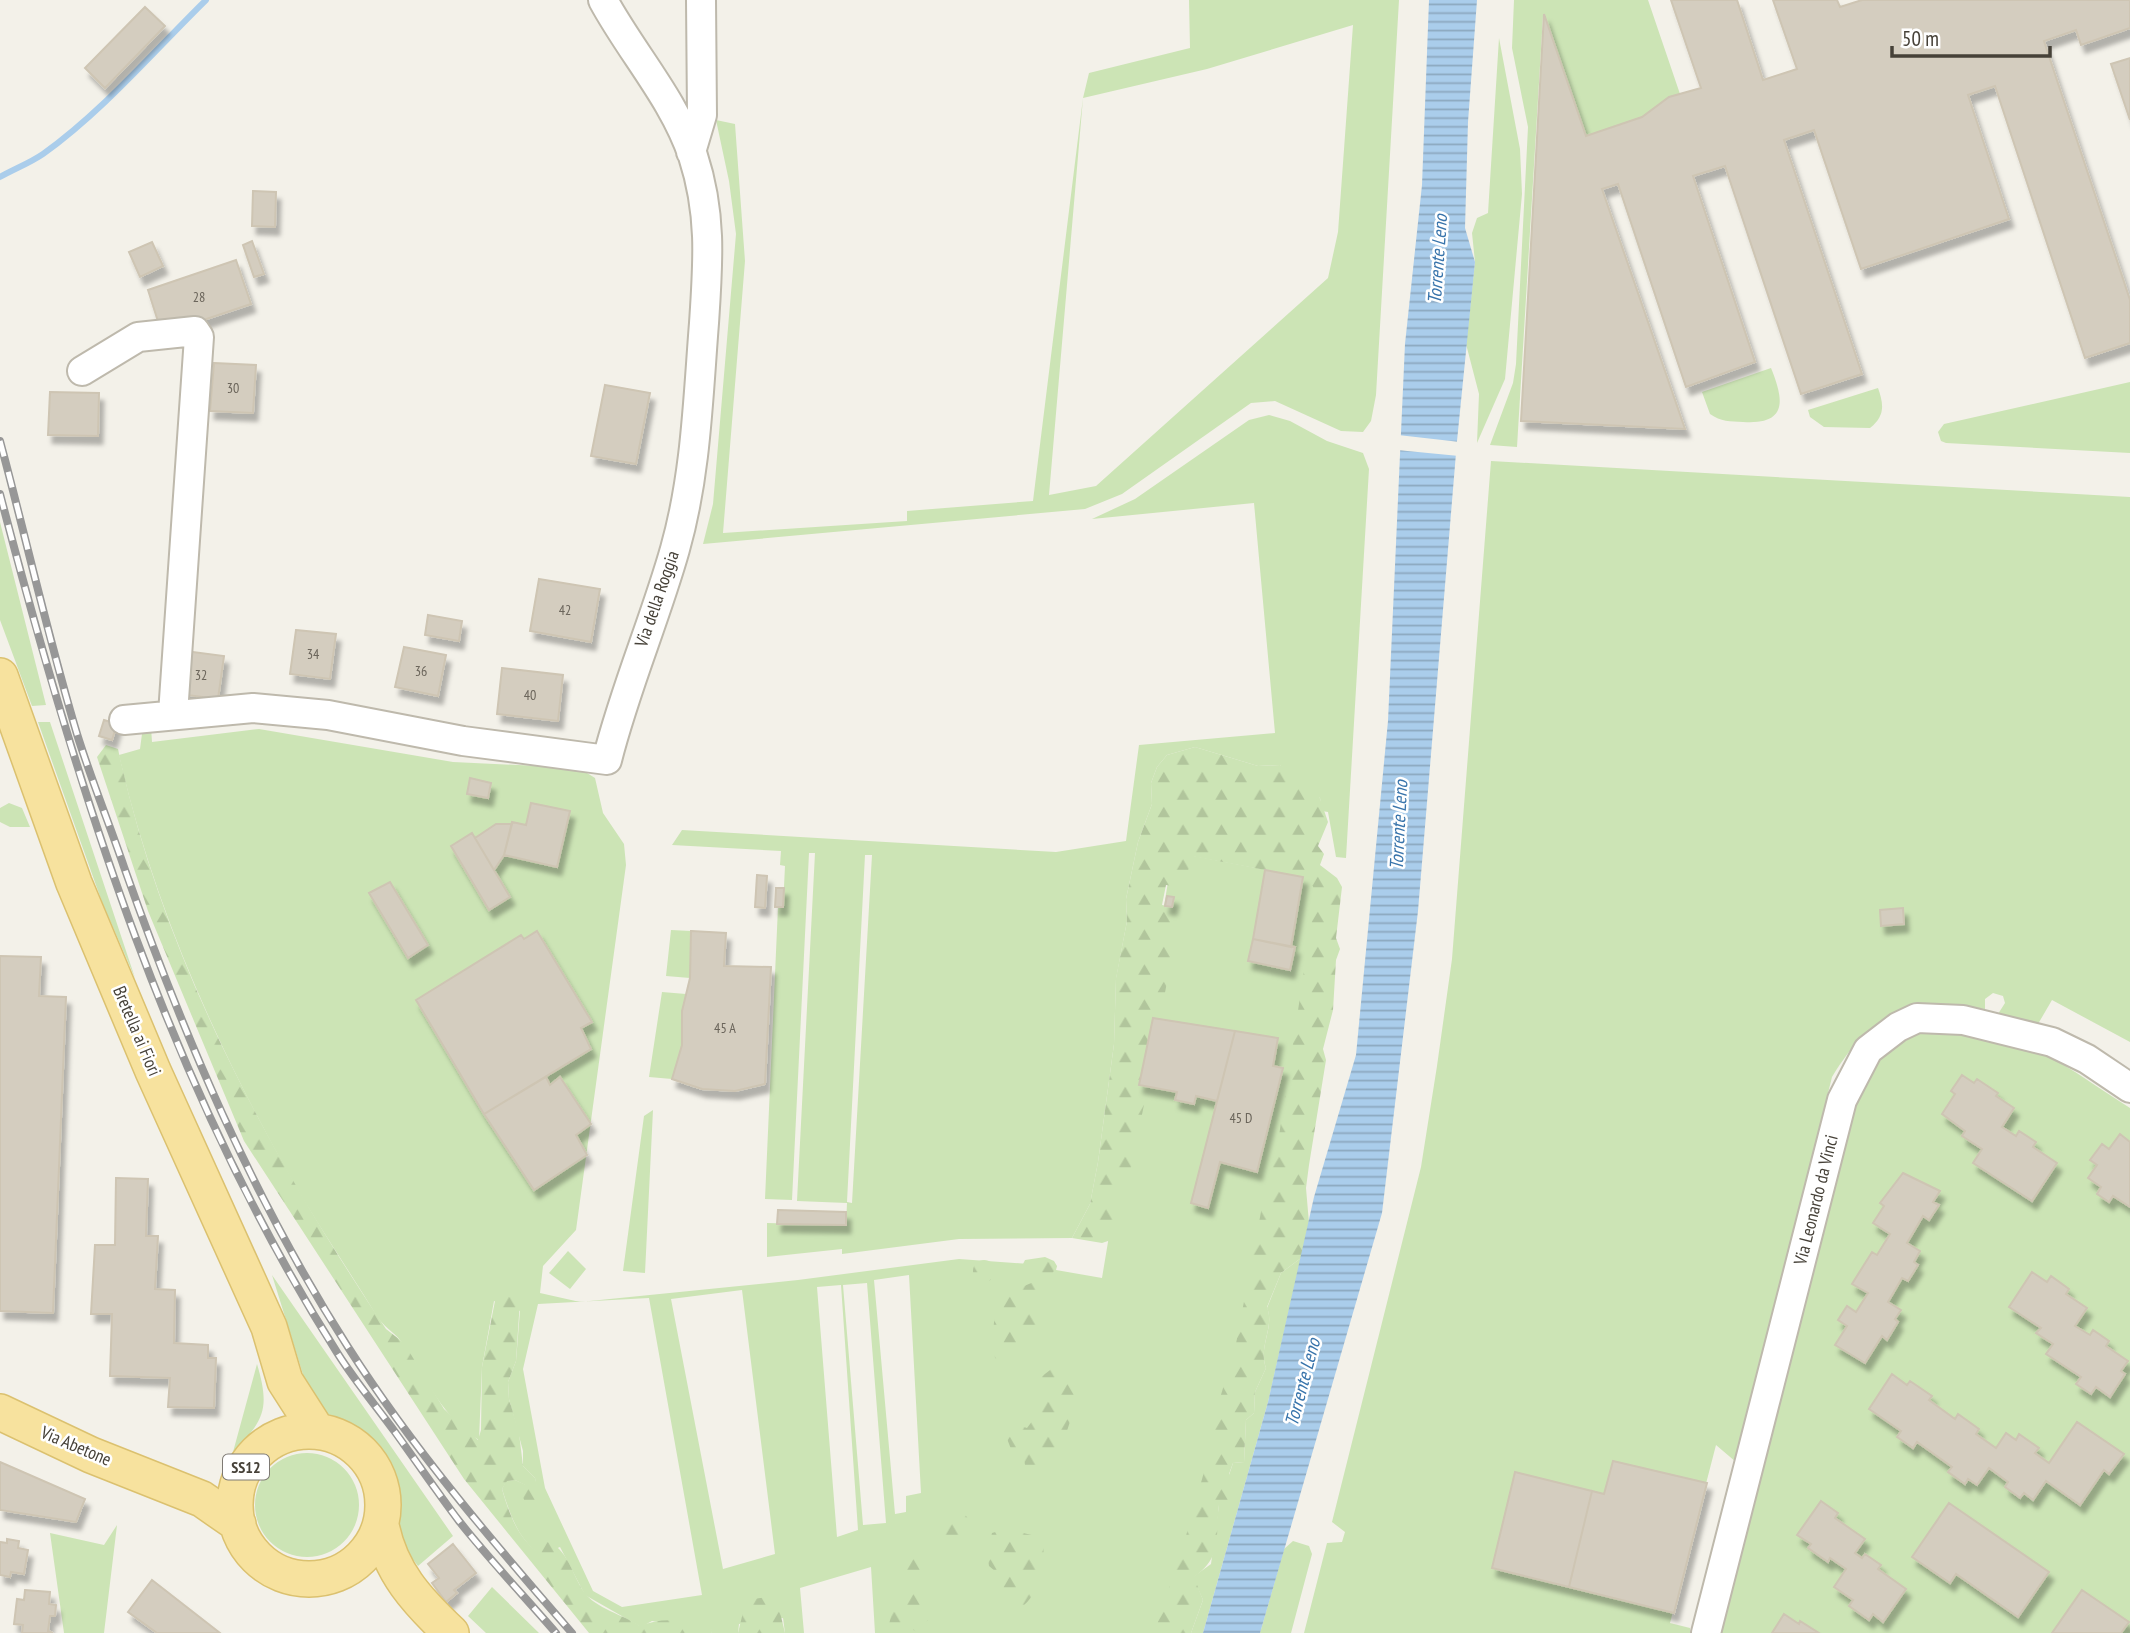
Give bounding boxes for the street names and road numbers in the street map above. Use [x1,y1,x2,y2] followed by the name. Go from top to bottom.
[629,548,684,651] street label: Via della Roggia
[108,982,167,1079] street label: Bretella ai Fiori
[1788,1132,1843,1268] street label: Via Leonardo da Vinci
[37,1420,115,1471] street label: Via Abetone
[223,1455,269,1480] road number: SS12

